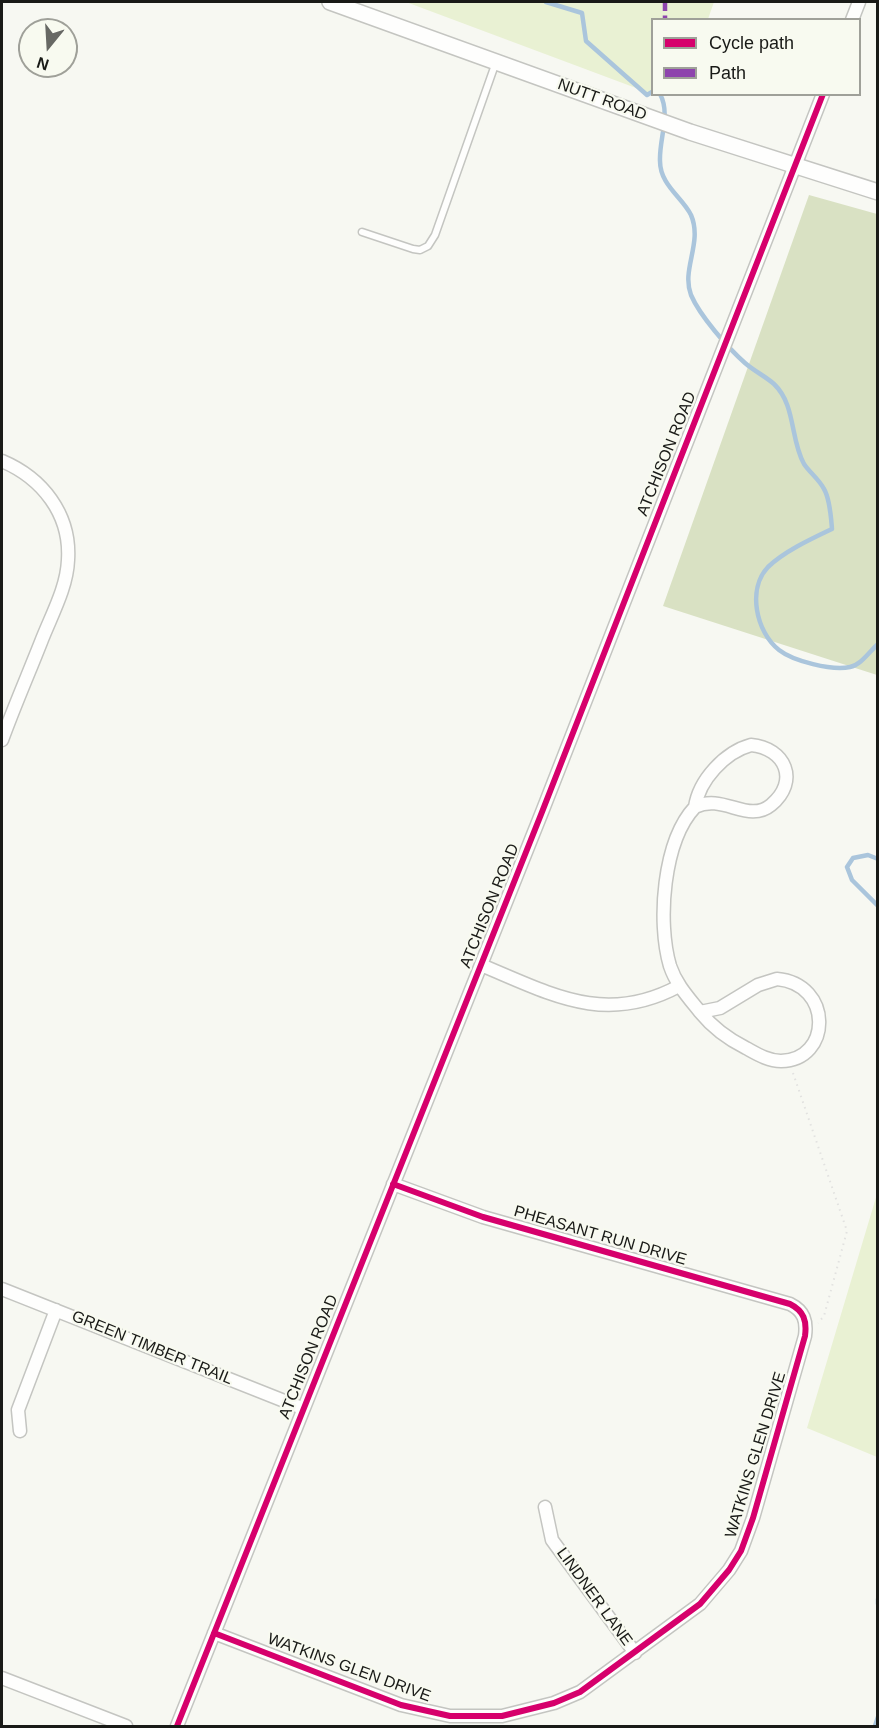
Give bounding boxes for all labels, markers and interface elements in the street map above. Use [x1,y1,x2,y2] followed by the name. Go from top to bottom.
[18,18,78,78] north arrow
[651,18,861,96] legend
[709,33,794,53] text: Cycle path
[35,54,51,74] text: N
[709,63,746,83] text: Path
[555,75,649,125] street label: NUTT ROAD
[633,389,701,519] street label: ATCHISON ROAD
[456,841,524,971] street label: ATCHISON ROAD
[511,1202,689,1270] street label: PHEASANT RUN DRIVE
[275,1292,343,1422] street label: ATCHISON ROAD
[69,1307,235,1389] street label: GREEN TIMBER TRAIL
[722,1370,790,1540] street label: WATKINS GLEN DRIVE
[552,1544,636,1650] street label: LINDNER LANE
[265,1629,433,1707] street label: WATKINS GLEN DRIVE

